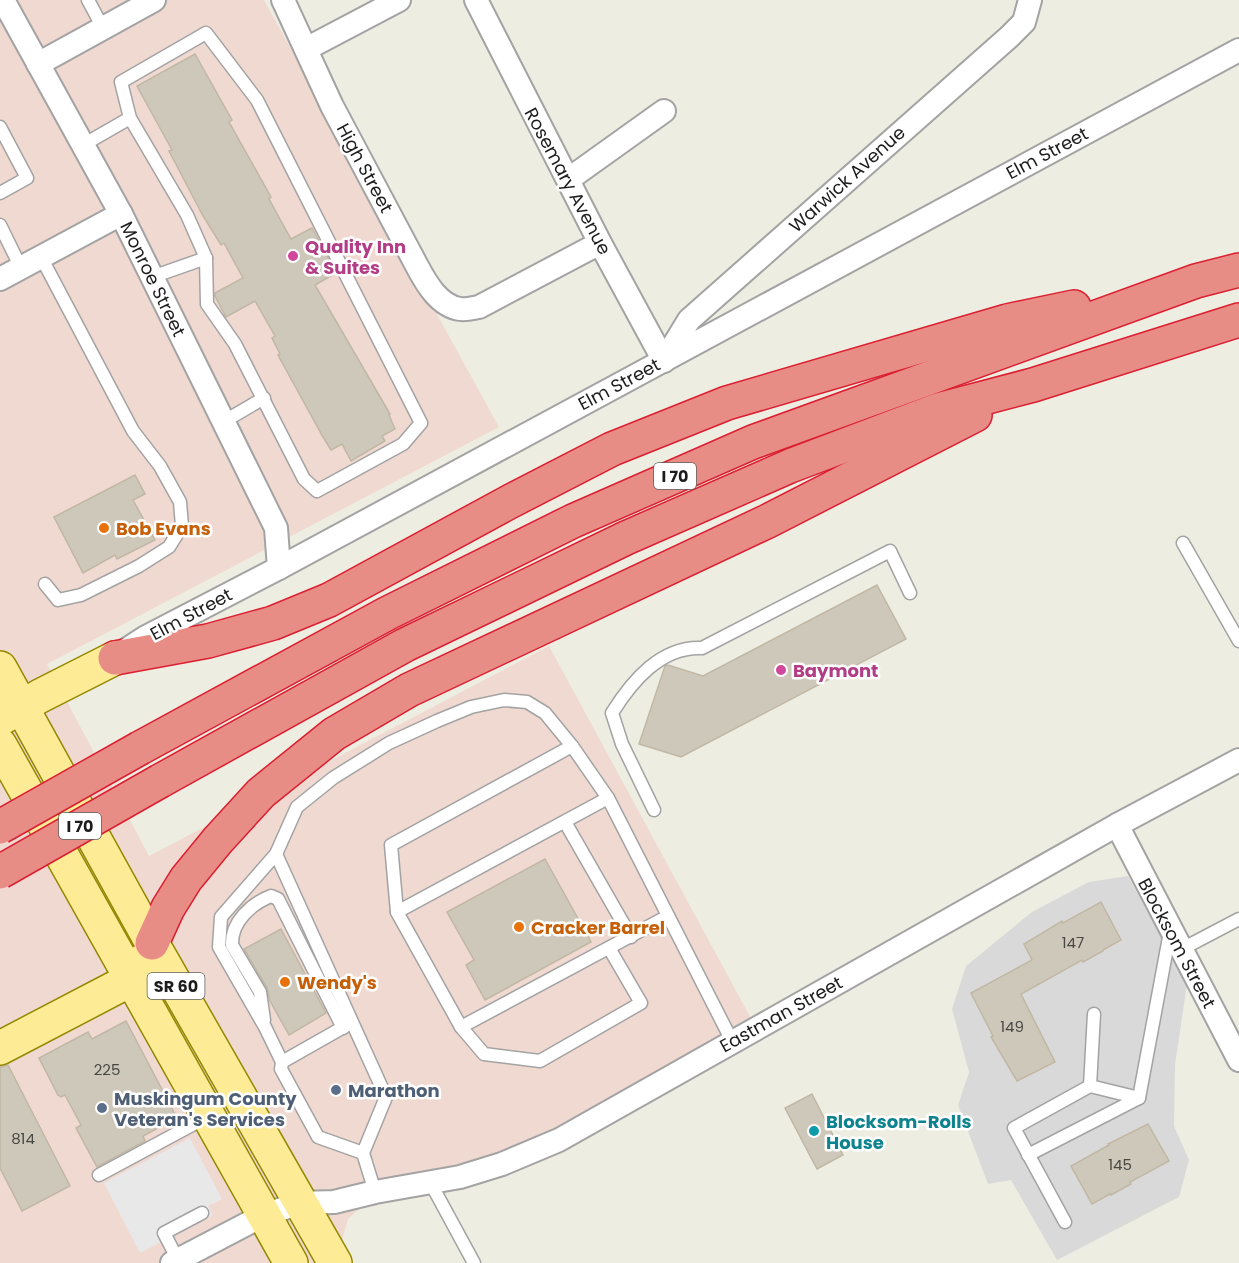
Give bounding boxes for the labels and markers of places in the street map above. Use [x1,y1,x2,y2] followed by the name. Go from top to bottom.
[305,234,406,280] place label: Quality Inn & Suites
[286,249,300,263] marker: Quality Inn & Suites
[116,516,211,541] place label: Bob Evans
[97,521,111,535] marker: Bob Evans
[793,658,878,683] place label: Baymont
[774,663,788,677] marker: Baymont
[531,915,665,940] place label: Cracker Barrel
[512,920,526,934] marker: Cracker Barrel
[297,970,377,995] place label: Wendy's
[278,975,292,989] marker: Wendy's
[348,1078,440,1103] place label: Marathon
[329,1083,343,1097] marker: Marathon
[114,1086,297,1132] place label: Muskingum County Veteran's Services
[95,1101,109,1115] marker: Muskingum County Veteran's Services
[826,1109,972,1155] place label: Blocksom-Rolls House
[807,1124,821,1138] marker: Blocksom-Rolls House

